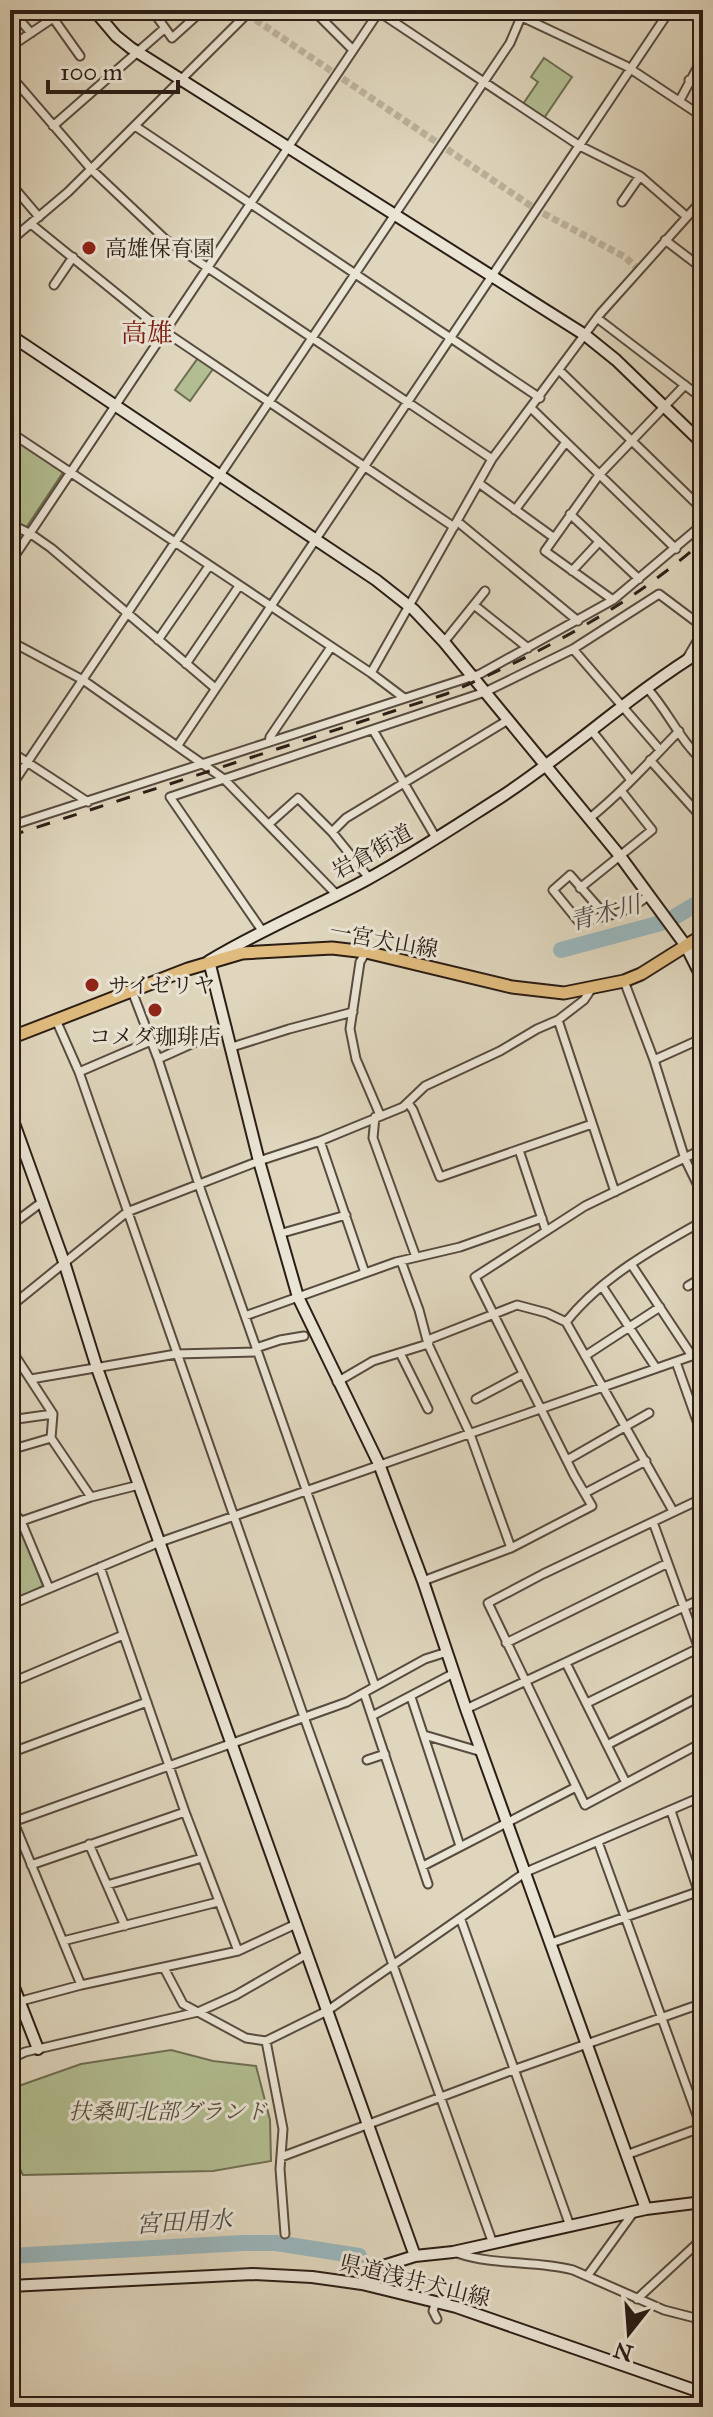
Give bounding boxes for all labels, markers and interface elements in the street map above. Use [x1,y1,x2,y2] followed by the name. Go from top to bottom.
[48,44,178,94] scale bar
[60,57,123,87] text: 100 m
[105,235,215,262] place label: 高雄保育園
[80,239,98,257] marker: 高雄保育園
[121,317,173,349] district label: 高雄
[327,818,417,885] street label: 岩倉街道
[566,888,647,937] water label: 青木川
[327,918,440,963] street label: 一宮犬山線
[108,972,215,999] place label: サイゼリヤ
[83,976,101,994] marker: サイゼリヤ
[146,1001,164,1019] marker: コメダ珈琲店
[89,1023,221,1050] place label: コメダ珈琲店
[69,2098,268,2125] park label: 扶桑町北部グランド
[135,2204,235,2239] water label: 宮田用水
[337,2249,493,2312] street label: 県道浅井犬山線
[589,2293,669,2373] north arrow
[610,2336,636,2367] text: N

